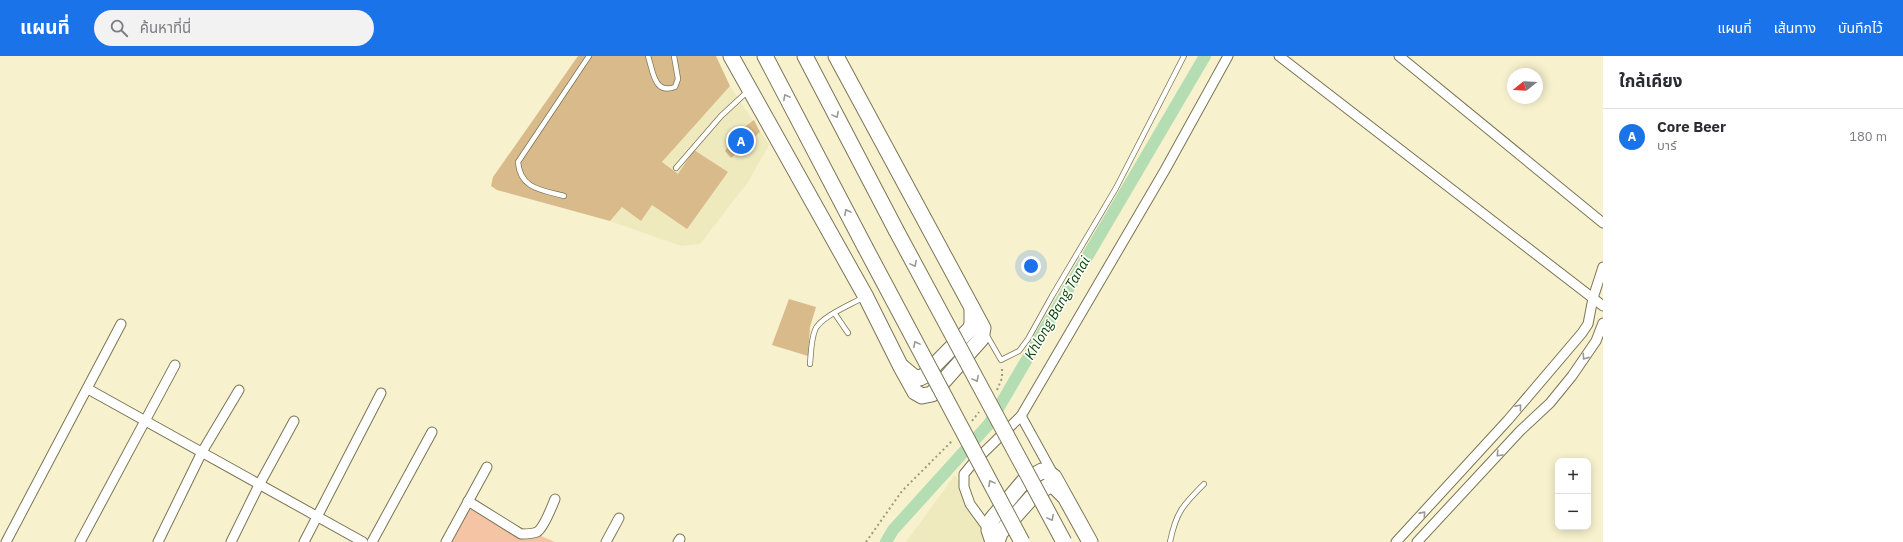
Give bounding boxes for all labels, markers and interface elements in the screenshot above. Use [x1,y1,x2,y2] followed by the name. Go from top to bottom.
[94,10,374,46] search box
[20,15,70,39] text: แผนที่
[108,17,130,39] icon: search
[140,18,191,37] text: ค้นหาที่นี่
[1718,19,1752,37] text: แผนที่
[1774,19,1816,37] text: เส้นทาง
[1838,19,1883,37] text: บันทึกไว้
[1507,68,1543,104] north arrow
[1619,70,1682,92] text: ใกล้เคียง
[784,94,791,101] one-way arrow
[831,111,839,119] one-way arrow
[1657,117,1726,136] text: Core Beer
[728,126,754,156] pin: A
[1628,128,1636,145] text: A
[1849,128,1887,145] text: 180 m
[1657,137,1676,154] text: บาร์
[844,209,851,217] one-way arrow
[1020,253,1094,363] water label: Khlong Bang Tanai
[1021,256,1041,276] your location
[910,260,917,267] one-way arrow
[914,340,921,348] one-way arrow
[1582,353,1590,360] one-way arrow
[971,375,979,382] one-way arrow
[1515,404,1522,412] one-way arrow
[1496,449,1504,457] one-way arrow
[1555,458,1591,530] map controls
[1555,458,1591,494] button: +
[988,480,995,487] one-way arrow
[1555,494,1591,530] button: −
[1418,511,1426,519] one-way arrow
[1046,514,1053,521] one-way arrow

